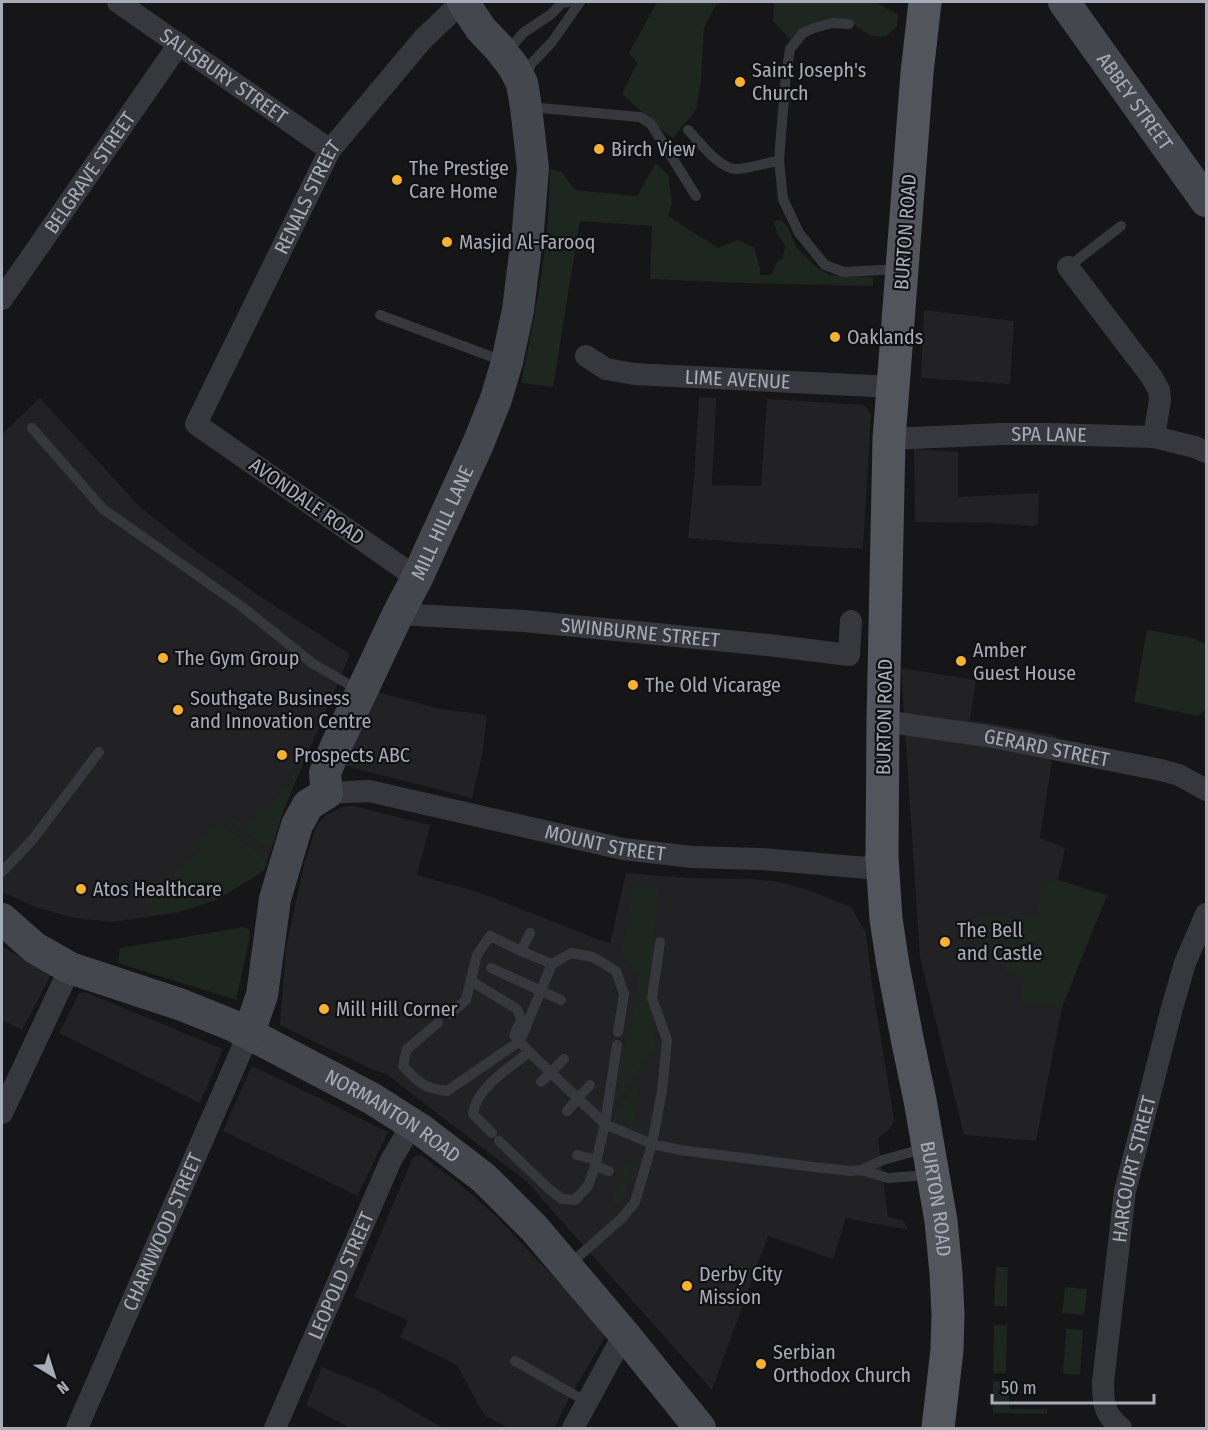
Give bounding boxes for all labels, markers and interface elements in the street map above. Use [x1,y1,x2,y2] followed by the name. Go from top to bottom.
[155,23,293,129] street label: SALISBURY STREET
[1092,48,1178,155] street label: ABBEY STREET
[752,58,866,105] place label: Saint Joseph's Church
[733,75,747,89] marker: Saint Joseph's Church
[39,106,141,238] street label: BELGRAVE STREET
[269,134,346,258] street label: RENALS STREET
[611,137,695,161] place label: Birch View
[592,142,606,156] marker: Birch View
[409,156,509,203] place label: The Prestige Care Home
[390,173,404,187] marker: The Prestige Care Home
[889,173,921,291] street label: BURTON ROAD
[459,230,595,254] place label: Masjid Al-Farooq
[440,235,454,249] marker: Masjid Al-Farooq
[847,325,923,349] place label: Oaklands
[828,330,842,344] marker: Oaklands
[684,365,791,394] street label: LIME AVENUE
[1011,422,1087,447] street label: SPA LANE
[245,452,369,550] street label: AVONDALE ROAD
[406,462,478,584] street label: MILL HILL LANE
[560,613,722,652] street label: SWINBURNE STREET
[973,638,1076,685] place label: Amber Guest House
[175,646,299,670] place label: The Gym Group
[156,651,170,665] marker: The Gym Group
[954,654,968,668] marker: Amber Guest House
[871,659,897,775] street label: BURTON ROAD
[645,673,781,697] place label: The Old Vicarage
[626,678,640,692] marker: The Old Vicarage
[190,686,371,733] place label: Southgate Business and Innovation Centre
[171,703,185,717] marker: Southgate Business and Innovation Centre
[982,724,1112,772] street label: GERARD STREET
[294,743,410,767] place label: Prospects ABC
[275,748,289,762] marker: Prospects ABC
[543,820,667,866] street label: MOUNT STREET
[93,877,222,901] place label: Atos Healthcare
[74,882,88,896] marker: Atos Healthcare
[957,918,1042,965] place label: The Bell and Castle
[938,935,952,949] marker: The Bell and Castle
[336,997,458,1021] place label: Mill Hill Corner
[317,1002,331,1016] marker: Mill Hill Corner
[321,1064,465,1168] street label: NORMANTON ROAD
[1107,1093,1161,1244] street label: HARCOURT STREET
[915,1139,956,1257] street label: BURTON ROAD
[117,1148,208,1315] street label: CHARNWOOD STREET
[303,1208,379,1343] street label: LEOPOLD STREET
[699,1262,782,1309] place label: Derby City Mission
[680,1279,694,1293] marker: Derby City Mission
[773,1340,911,1387] place label: Serbian Orthodox Church
[24,1346,84,1406] north arrow
[754,1357,768,1371] marker: Serbian Orthodox Church
[992,1367,1154,1405] scale bar
[53,1377,73,1398] text: N
[1001,1377,1037,1399] text: 50 m

